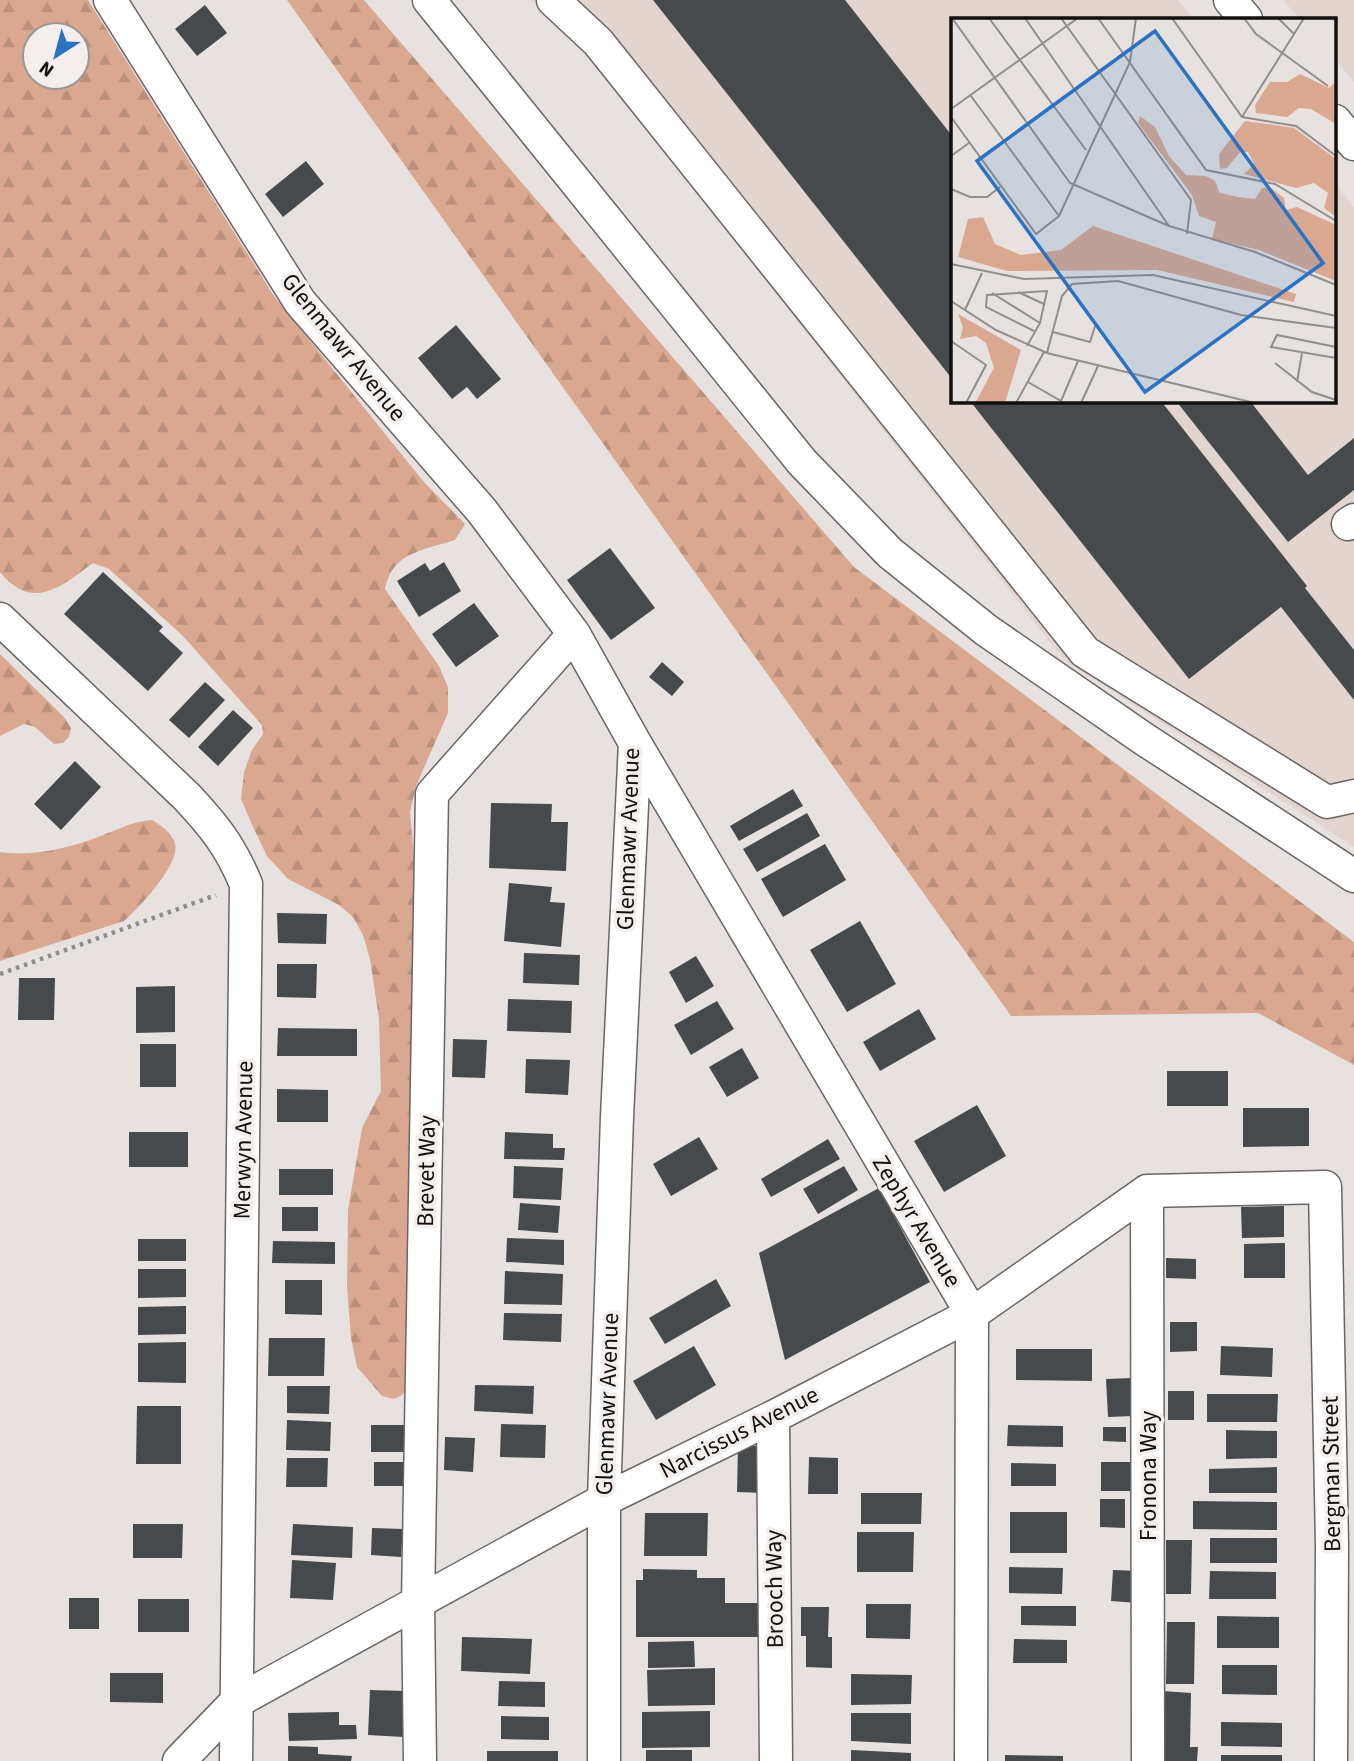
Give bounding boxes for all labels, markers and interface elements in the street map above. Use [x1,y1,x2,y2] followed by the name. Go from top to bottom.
[951,18,1336,402] inset map
[21,21,91,91] north arrow
[34,54,60,83] text: N
[273,265,415,429] street label: Glenmawr Avenue
[608,747,649,931] street label: Glenmawr Avenue
[225,1060,262,1220] street label: Merwyn Avenue
[408,1115,445,1227] street label: Brevet Way
[863,1148,970,1294] street label: Zephyr Avenue
[587,1312,628,1496] street label: Glenmawr Avenue
[654,1377,825,1488] street label: Narcissus Avenue
[1313,1396,1350,1552] street label: Bergman Street
[1131,1411,1166,1541] street label: Fronona Way
[756,1529,793,1649] street label: Brooch Way

